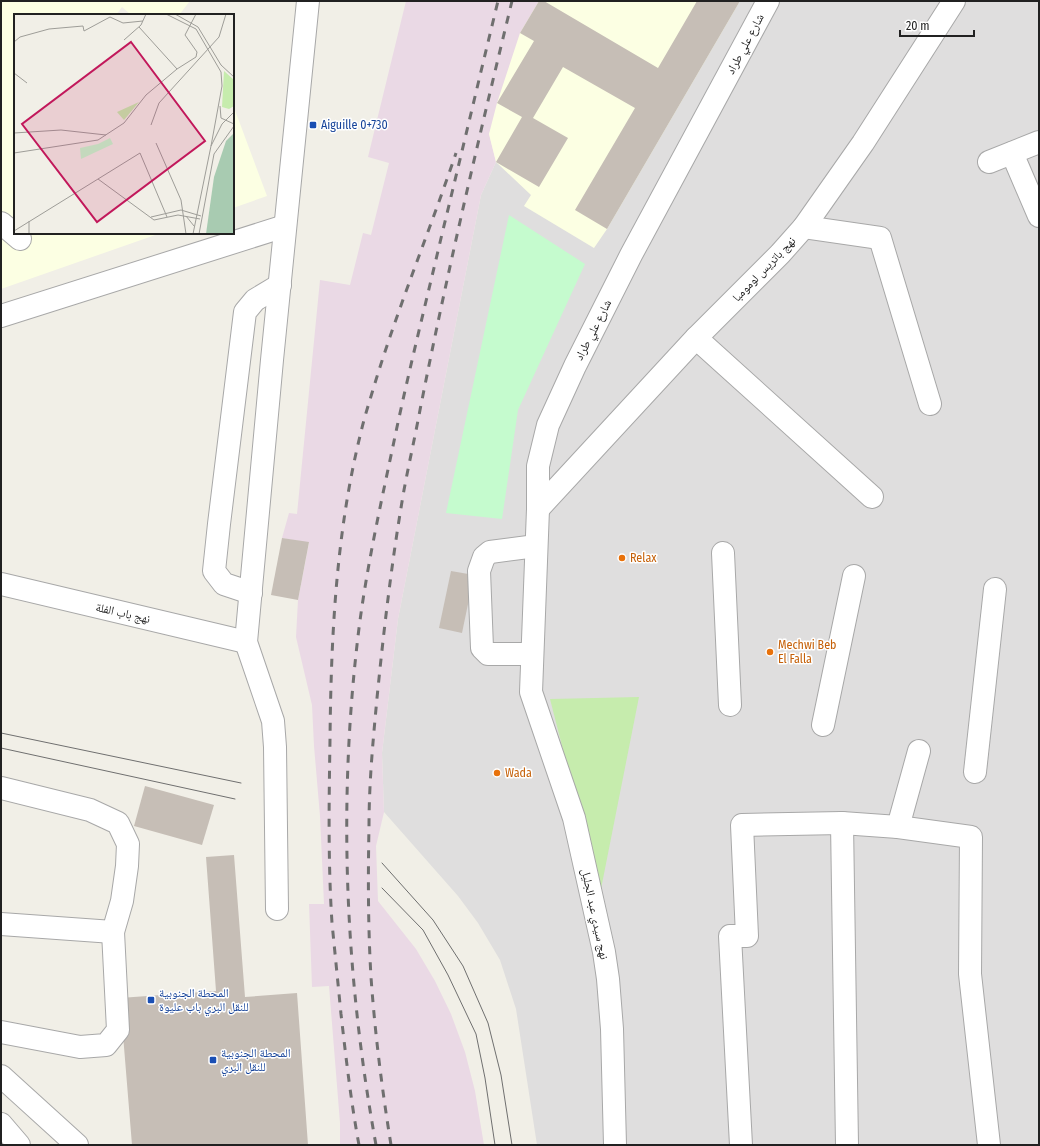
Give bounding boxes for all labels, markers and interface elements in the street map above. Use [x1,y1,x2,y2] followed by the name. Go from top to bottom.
[723,11,769,78] street label: شارع علي طراد
[900,12,974,38] scale bar
[14,14,234,234] inset map
[906,19,930,33] text: 20 m
[321,118,388,132] place label: Aiguille 0+730
[308,120,318,130] marker: Aiguille 0+730
[730,234,799,304] street label: نهج باتريس لومومبا
[572,297,617,364] street label: شارع علي طراد
[630,551,657,565] place label: Relax
[617,553,627,563] marker: Relax
[94,600,152,626] street label: نهج باب الفلة
[778,638,837,666] place label: Mechwi Beb El Falla
[765,647,775,657] marker: Mechwi Beb El Falla
[505,766,532,780] place label: Wada
[492,768,502,778] marker: Wada
[576,867,611,961] street label: نهج سيدي عبد الجليل
[159,986,249,1017] place label: المحطة الجنوبية للنقل البري باب عليوة
[146,995,156,1005] marker: المحطة الجنوبية للنقل البري باب عليوة
[221,1046,291,1077] place label: المحطة الجنوبية للنقل البري
[208,1055,218,1065] marker: المحطة الجنوبية للنقل البري

